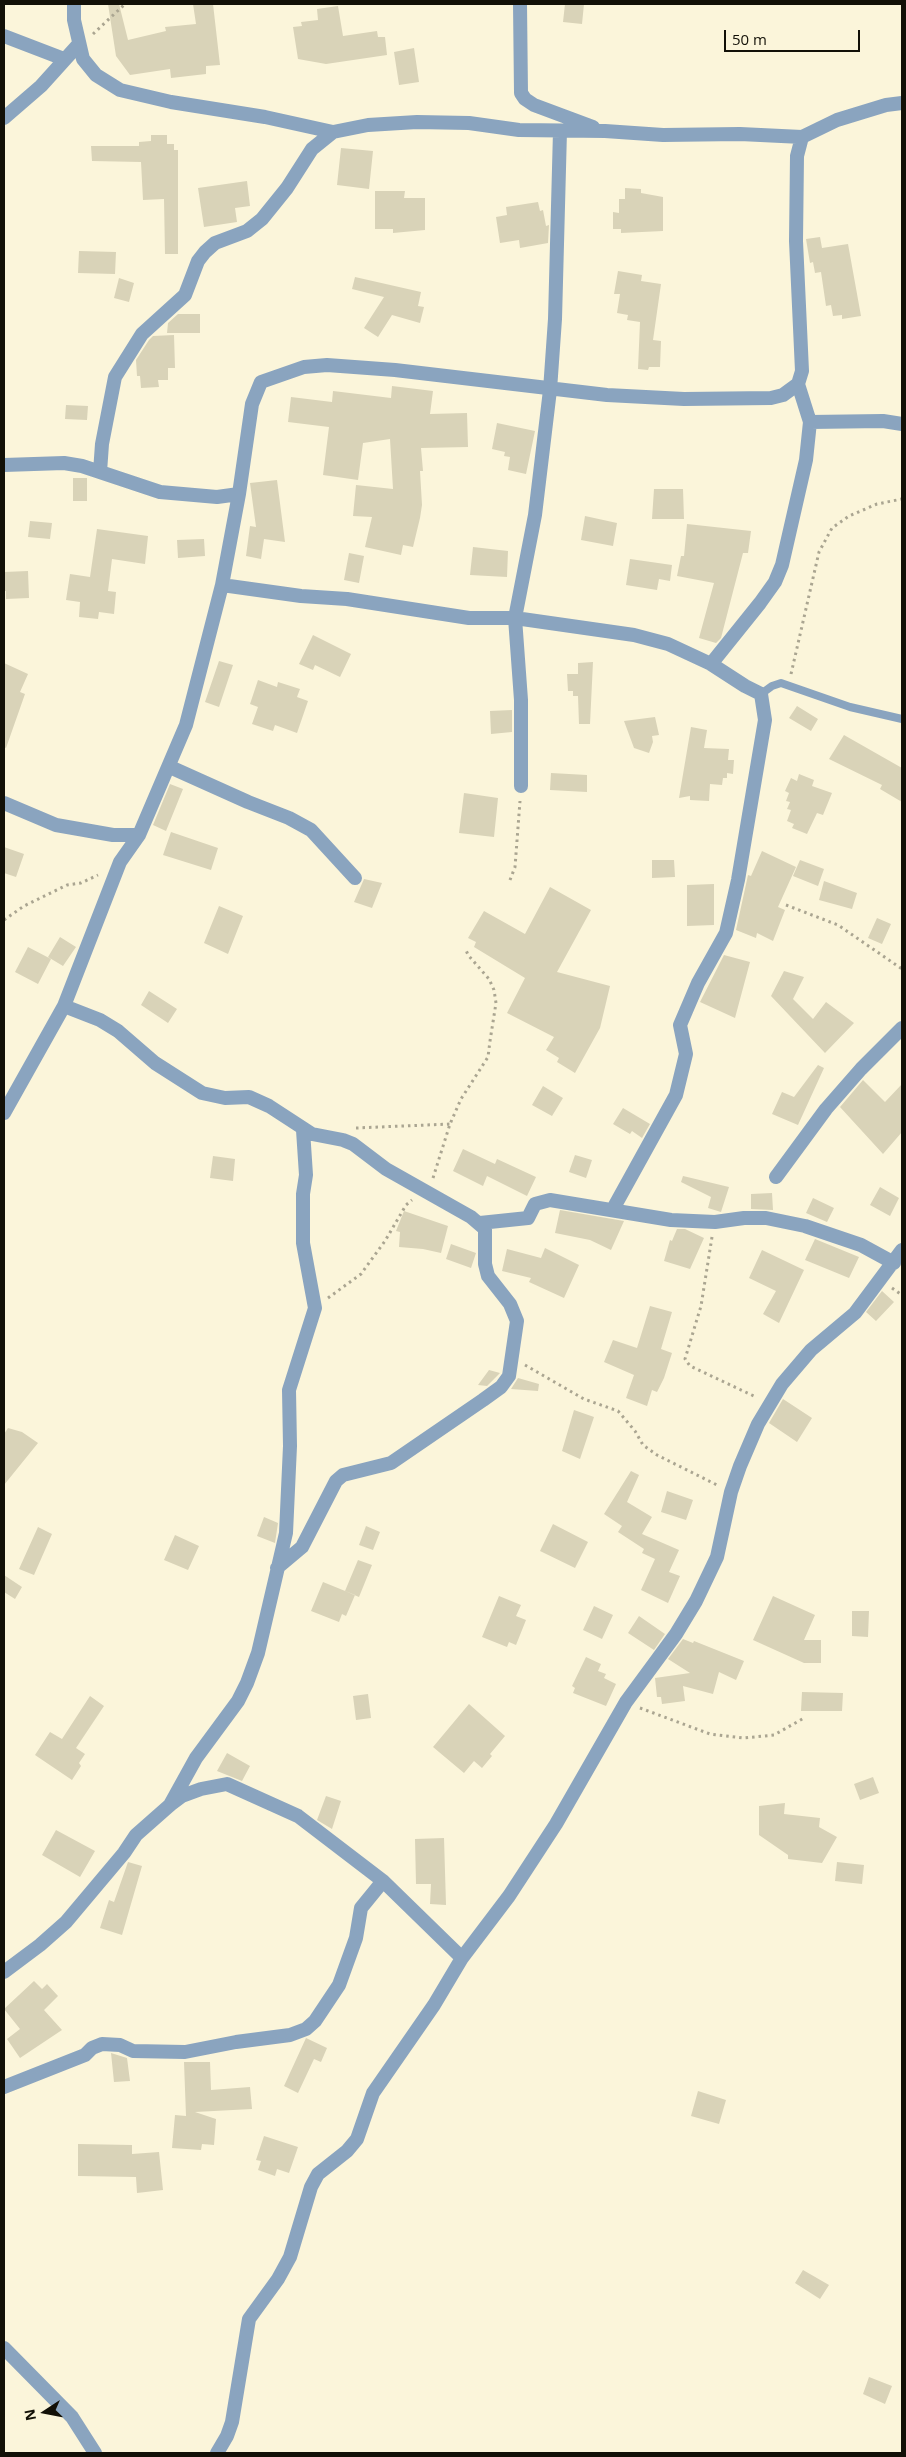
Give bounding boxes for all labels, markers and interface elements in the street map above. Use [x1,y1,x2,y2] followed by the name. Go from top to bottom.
[726,20,862,52] scale bar
[732,29,767,49] text: 50 m
[20,2387,70,2437] north arrow
[19,2408,40,2422] text: N

